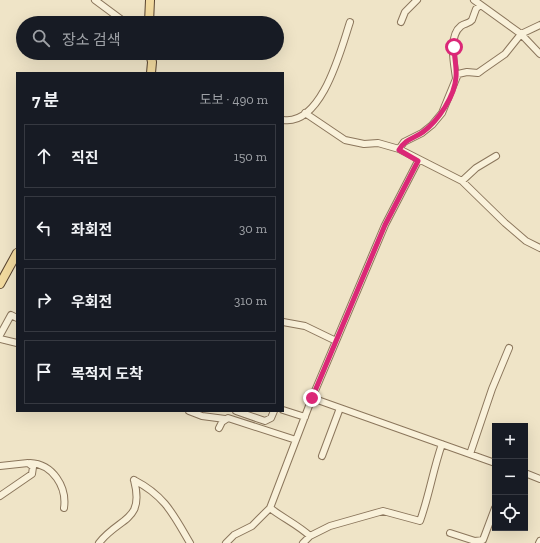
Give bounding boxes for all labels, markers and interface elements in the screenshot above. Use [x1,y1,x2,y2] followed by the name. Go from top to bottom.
[16,16,284,60] search box
[30,27,52,49] icon: search
[62,31,121,49] text: 장소 검색
[445,38,463,56] route start
[32,90,59,110] text: 7 분
[200,92,268,107] text: 도보 · 490 m
[33,145,55,167] icon: ahead
[71,149,99,167] text: 직진
[234,149,267,164] text: 150 m
[33,217,55,239] icon: left
[71,221,112,239] text: 좌회전
[239,221,267,236] text: 30 m
[33,289,55,311] icon: right
[71,293,112,311] text: 우회전
[234,293,267,308] text: 310 m
[33,361,55,383] icon: arrive
[71,365,143,383] text: 목적지 도착
[303,389,321,407] route end
[492,423,528,531] map controls
[492,423,528,459] button: +
[492,459,528,495] button: −
[492,495,528,531] button: locate

